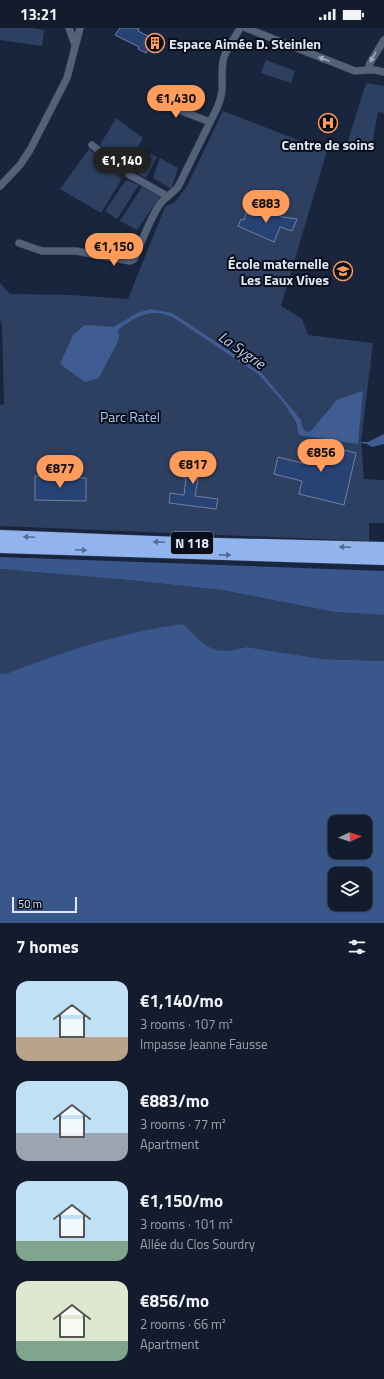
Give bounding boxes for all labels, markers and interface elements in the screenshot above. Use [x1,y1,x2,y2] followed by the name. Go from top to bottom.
[20,3,57,26] text: 13:21
[144,32,166,54] building icon: Espace Aimée D. Steinlen
[169,33,321,54] place label: Espace Aimée D. Steinlen
[370,52,377,63] one-way arrow
[318,55,330,61] one-way arrow
[143,85,209,119] pin: €1,430
[156,88,196,108] text: €1,430
[317,112,339,134] hospital icon: Centre de soins
[282,134,375,155] place label: Centre de soins
[89,147,155,181] pin: €1,140
[102,150,142,170] text: €1,140
[242,190,290,224] pin: €883
[251,193,281,213] text: €883
[81,233,147,267] pin: €1,150
[94,236,134,256] text: €1,150
[228,253,329,290] place label: École maternelle Les Eaux Vives
[332,260,354,282] school or university icon: École maternelle Les Eaux Vives
[214,325,271,375] water label: La Sygrie
[100,406,160,427] park label: Parc Ratel
[297,439,345,473] pin: €856
[306,442,336,462] text: €856
[169,451,217,485] pin: €817
[178,454,208,474] text: €817
[36,455,84,489] pin: €877
[45,458,75,478] text: €877
[171,532,213,554] road number: N 118
[23,533,35,540] one-way arrow
[153,538,165,545] one-way arrow
[338,544,351,550] one-way arrow
[75,546,87,553] one-way arrow
[219,552,232,558] one-way arrow
[328,815,372,859] north arrow
[328,815,372,911] map controls
[328,867,372,911] button: layers
[12,895,77,914] scale bar
[18,896,42,912] text: 50 m
[16,934,79,960] text: 7 homes
[346,936,368,958] icon: filters
[140,988,223,1014] text: €1,140/mo
[48,997,96,1045] icon: home
[140,1014,233,1034] text: 3 rooms · 107 m²
[140,1034,268,1054] text: Impasse Jeanne Fausse
[140,1088,209,1114] text: €883/mo
[48,1097,96,1145] icon: home
[140,1114,226,1134] text: 3 rooms · 77 m²
[140,1134,199,1154] text: Apartment
[140,1188,223,1214] text: €1,150/mo
[48,1197,96,1245] icon: home
[140,1214,233,1234] text: 3 rooms · 101 m²
[140,1234,255,1254] text: Allée du Clos Sourdry
[140,1288,209,1314] text: €856/mo
[48,1297,96,1345] icon: home
[140,1314,226,1334] text: 2 rooms · 66 m²
[140,1334,199,1354] text: Apartment

